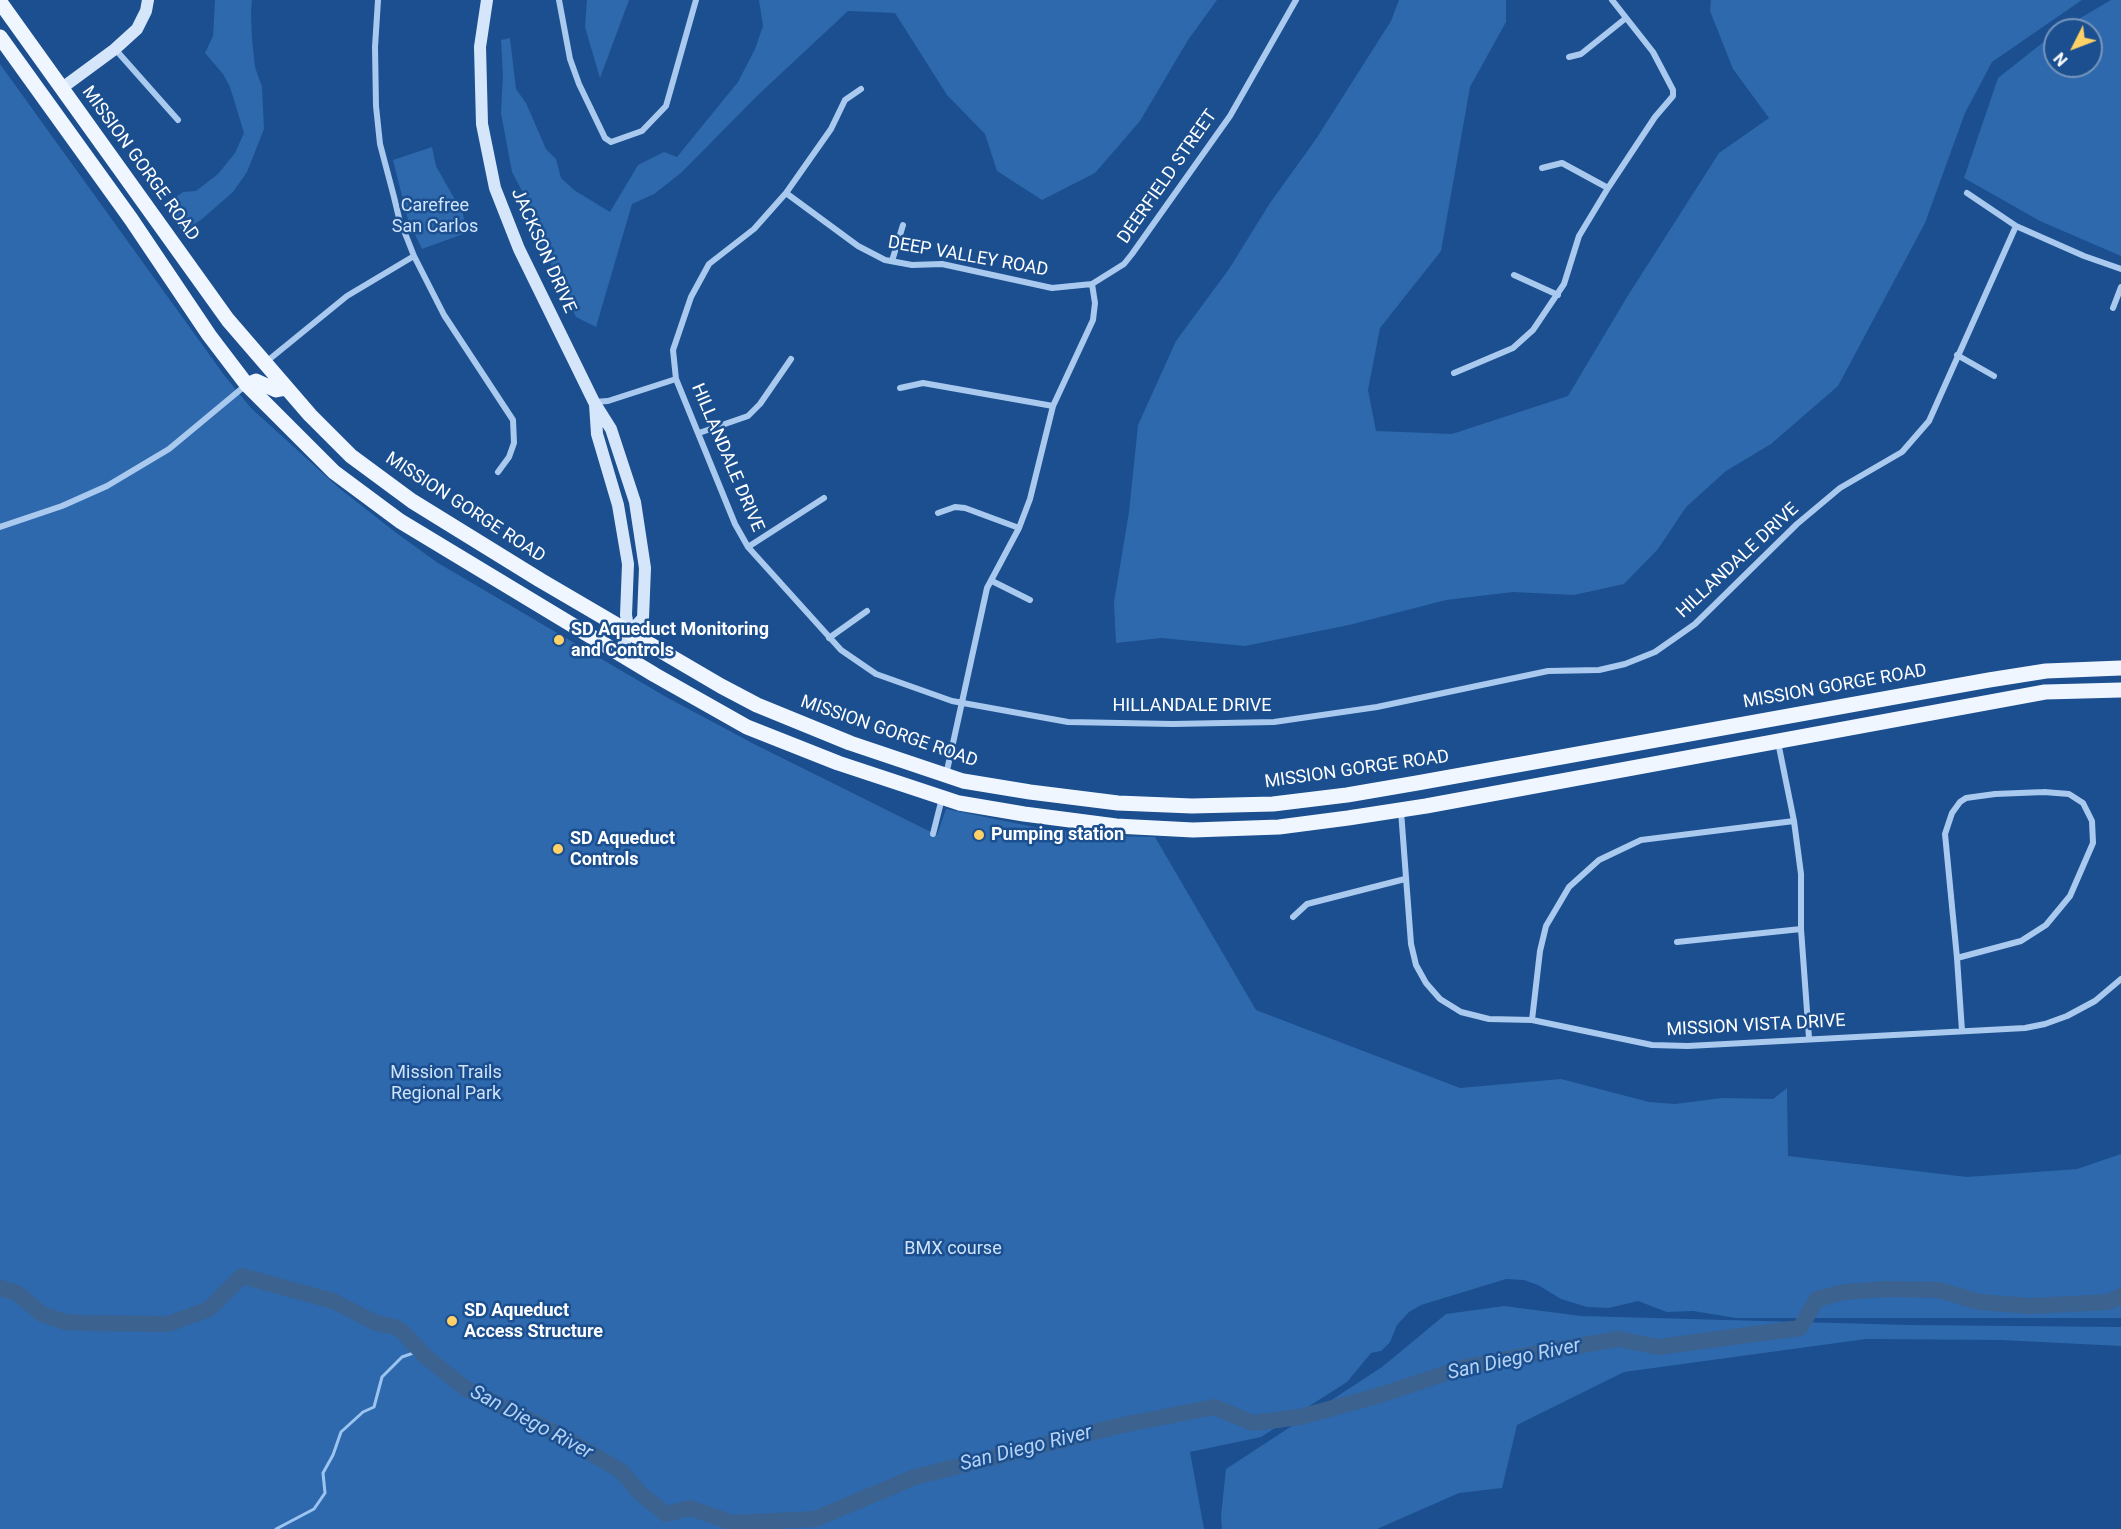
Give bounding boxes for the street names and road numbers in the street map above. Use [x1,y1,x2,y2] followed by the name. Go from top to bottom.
[77,82,203,246] street label: MISSION GORGE ROAD
[1114,106,1222,248] street label: DEERFIELD STREET
[506,185,580,317] street label: JACKSON DRIVE
[886,232,1050,282] street label: DEEP VALLEY ROAD
[686,381,768,535] street label: HILLANDALE DRIVE
[381,448,549,568] street label: MISSION GORGE ROAD
[1672,499,1804,623] street label: HILLANDALE DRIVE
[1741,660,1929,714] street label: MISSION GORGE ROAD
[797,691,981,773] street label: MISSION GORGE ROAD
[1112,695,1272,717] street label: HILLANDALE DRIVE
[1263,746,1451,794] street label: MISSION GORGE ROAD
[1666,1011,1846,1041] street label: MISSION VISTA DRIVE

